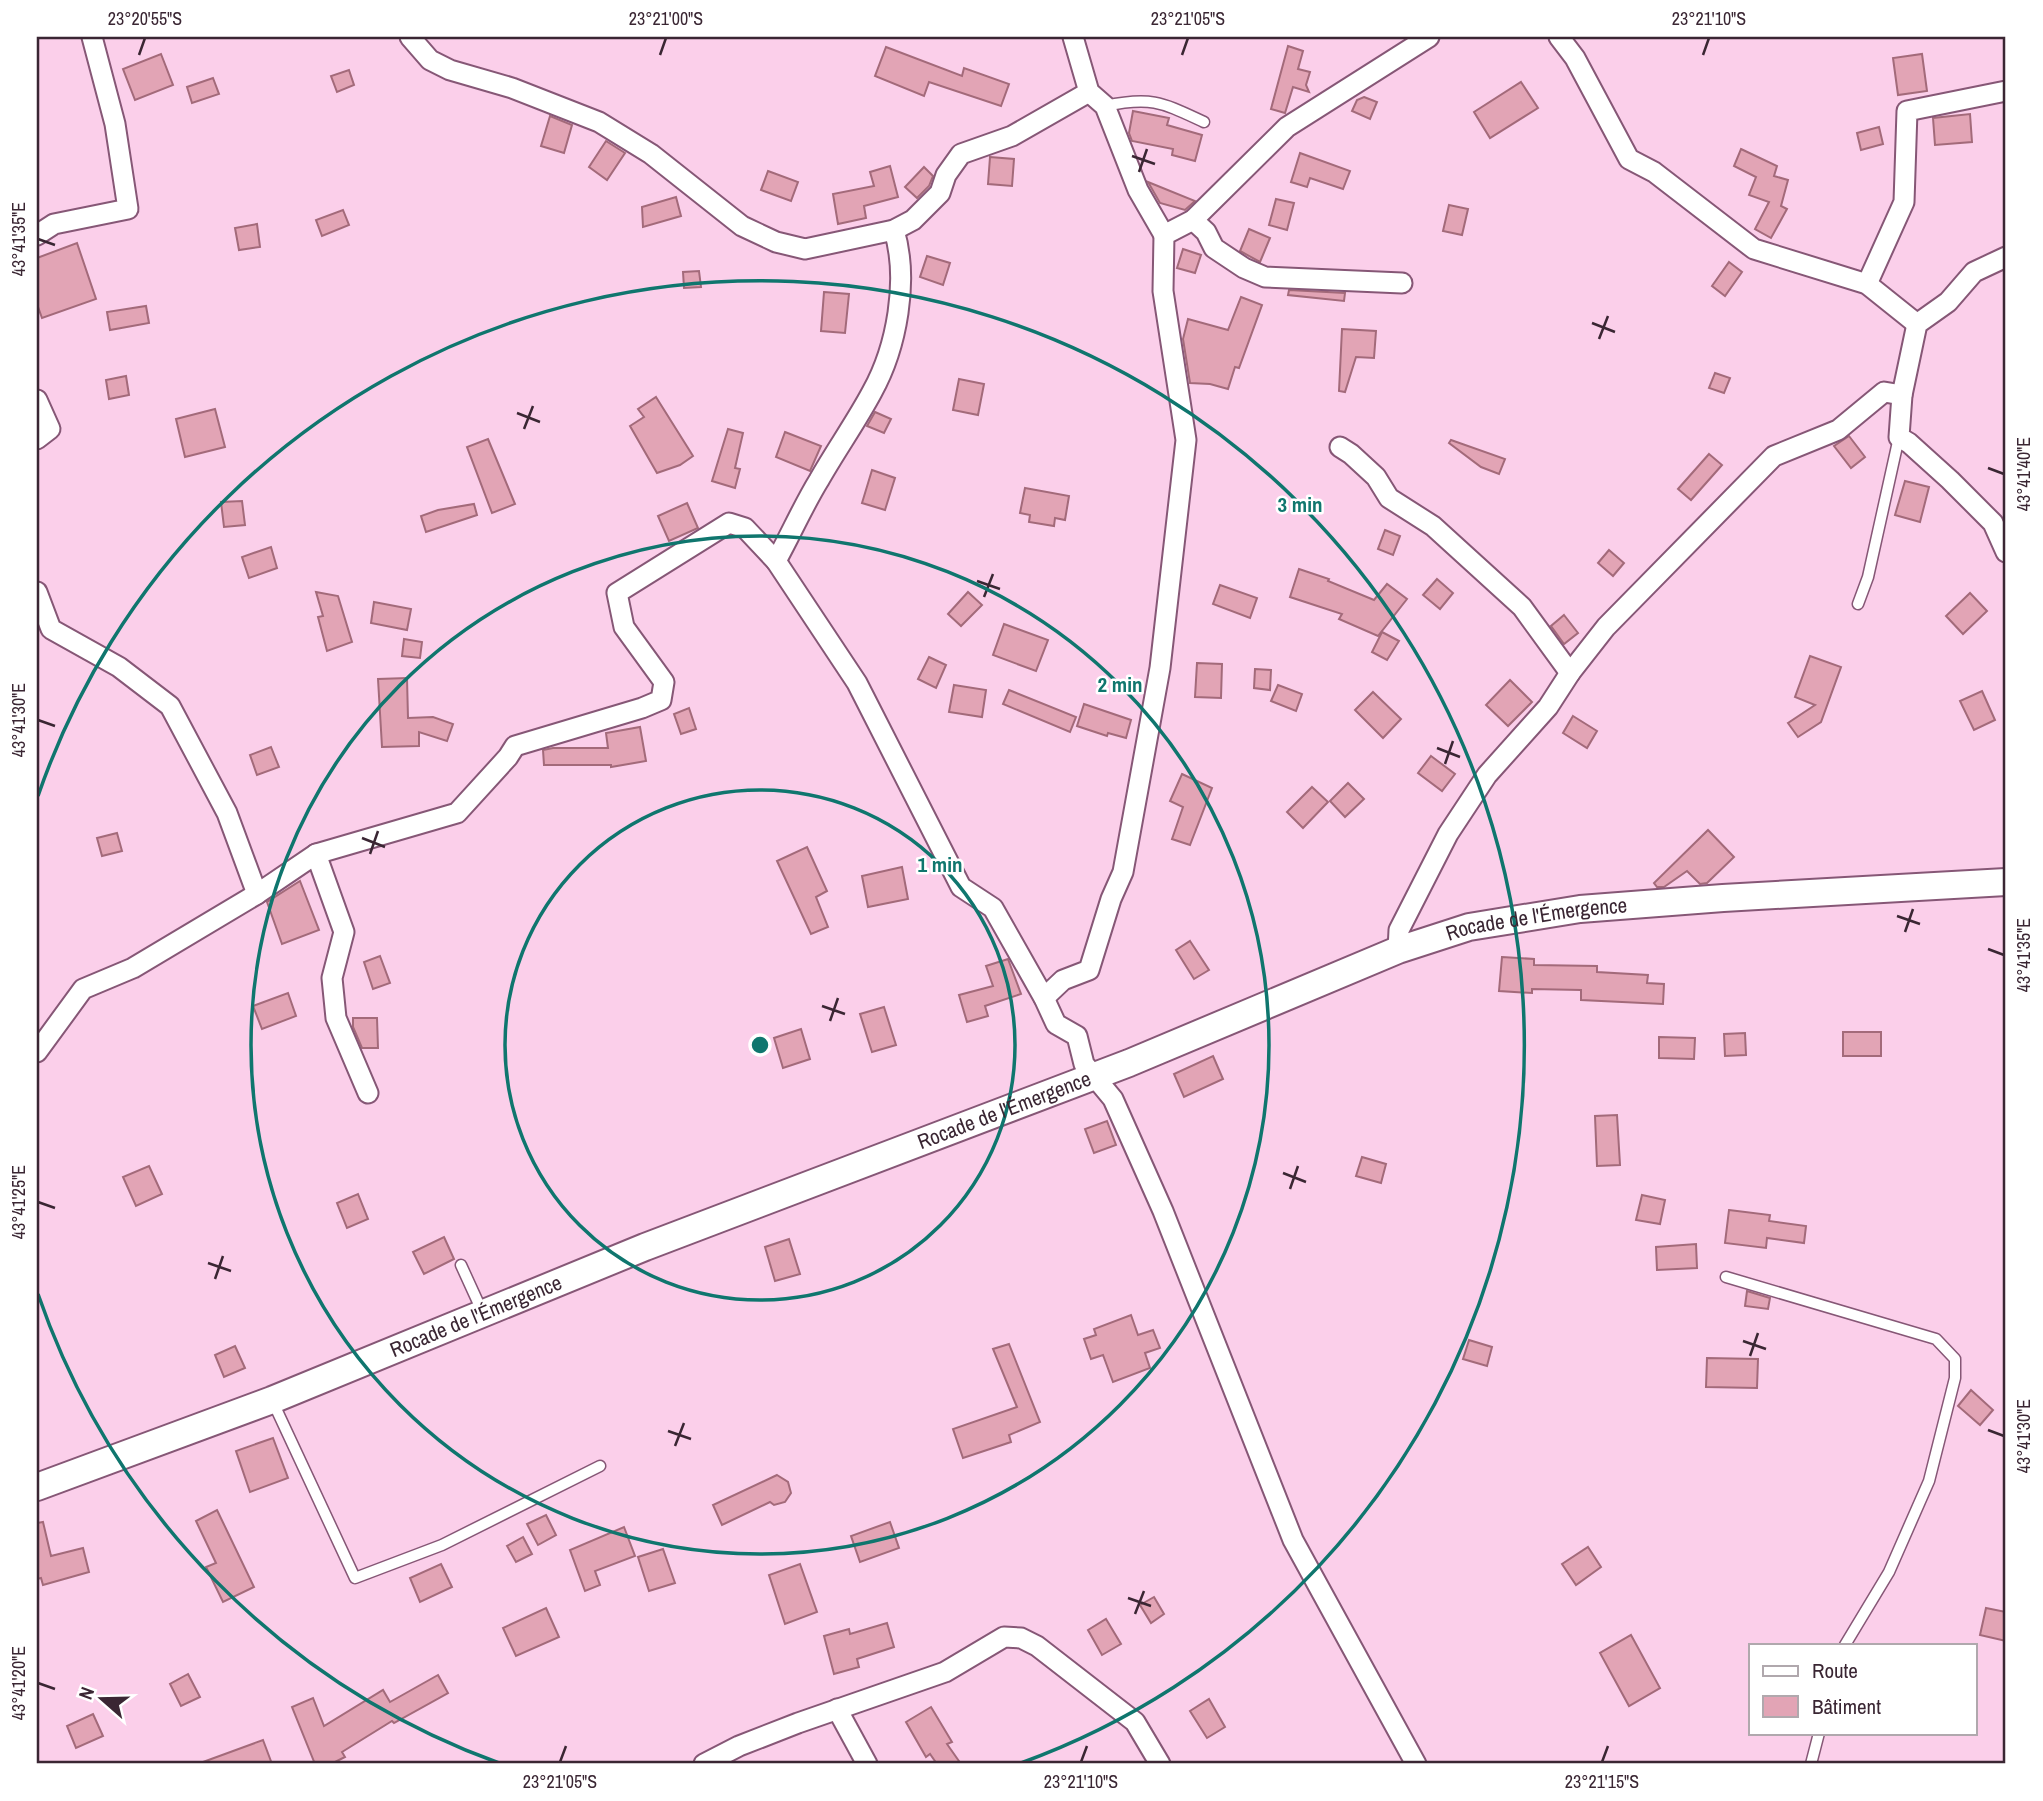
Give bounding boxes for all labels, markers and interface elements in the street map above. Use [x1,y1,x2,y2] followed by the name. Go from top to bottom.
[108,6,182,31] text: 23°20'55"S
[629,6,703,31] text: 23°21'00"S
[1151,6,1225,31] text: 23°21'05"S
[1672,6,1746,31] text: 23°21'10"S
[6,202,31,276] text: 43°41'35"E
[2011,437,2036,511] text: 43°41'40"E
[1278,490,1322,519] text: 3 min
[1098,670,1142,699] text: 2 min
[6,683,31,757] text: 43°41'30"E
[918,850,962,879] text: 1 min
[1442,890,1628,948] street label: Rocade de l'Émergence
[2011,918,2036,992] text: 43°41'35"E
[748,1033,772,1057] centre of rings
[913,1064,1095,1156] street label: Rocade de l'Émergence
[6,1165,31,1239] text: 43°41'25"E
[385,1268,566,1364] street label: Rocade de l'Émergence
[2011,1399,2036,1473] text: 43°41'30"E
[1749,1644,1976,1734] legend
[6,1646,31,1720] text: 43°41'20"E
[1812,1656,1858,1685] text: Route
[66,1664,136,1734] north arrow
[72,1683,100,1703] text: N
[1812,1692,1881,1721] text: Bâtiment
[523,1769,597,1794] text: 23°21'05"S
[1044,1769,1118,1794] text: 23°21'10"S
[1565,1769,1639,1794] text: 23°21'15"S

